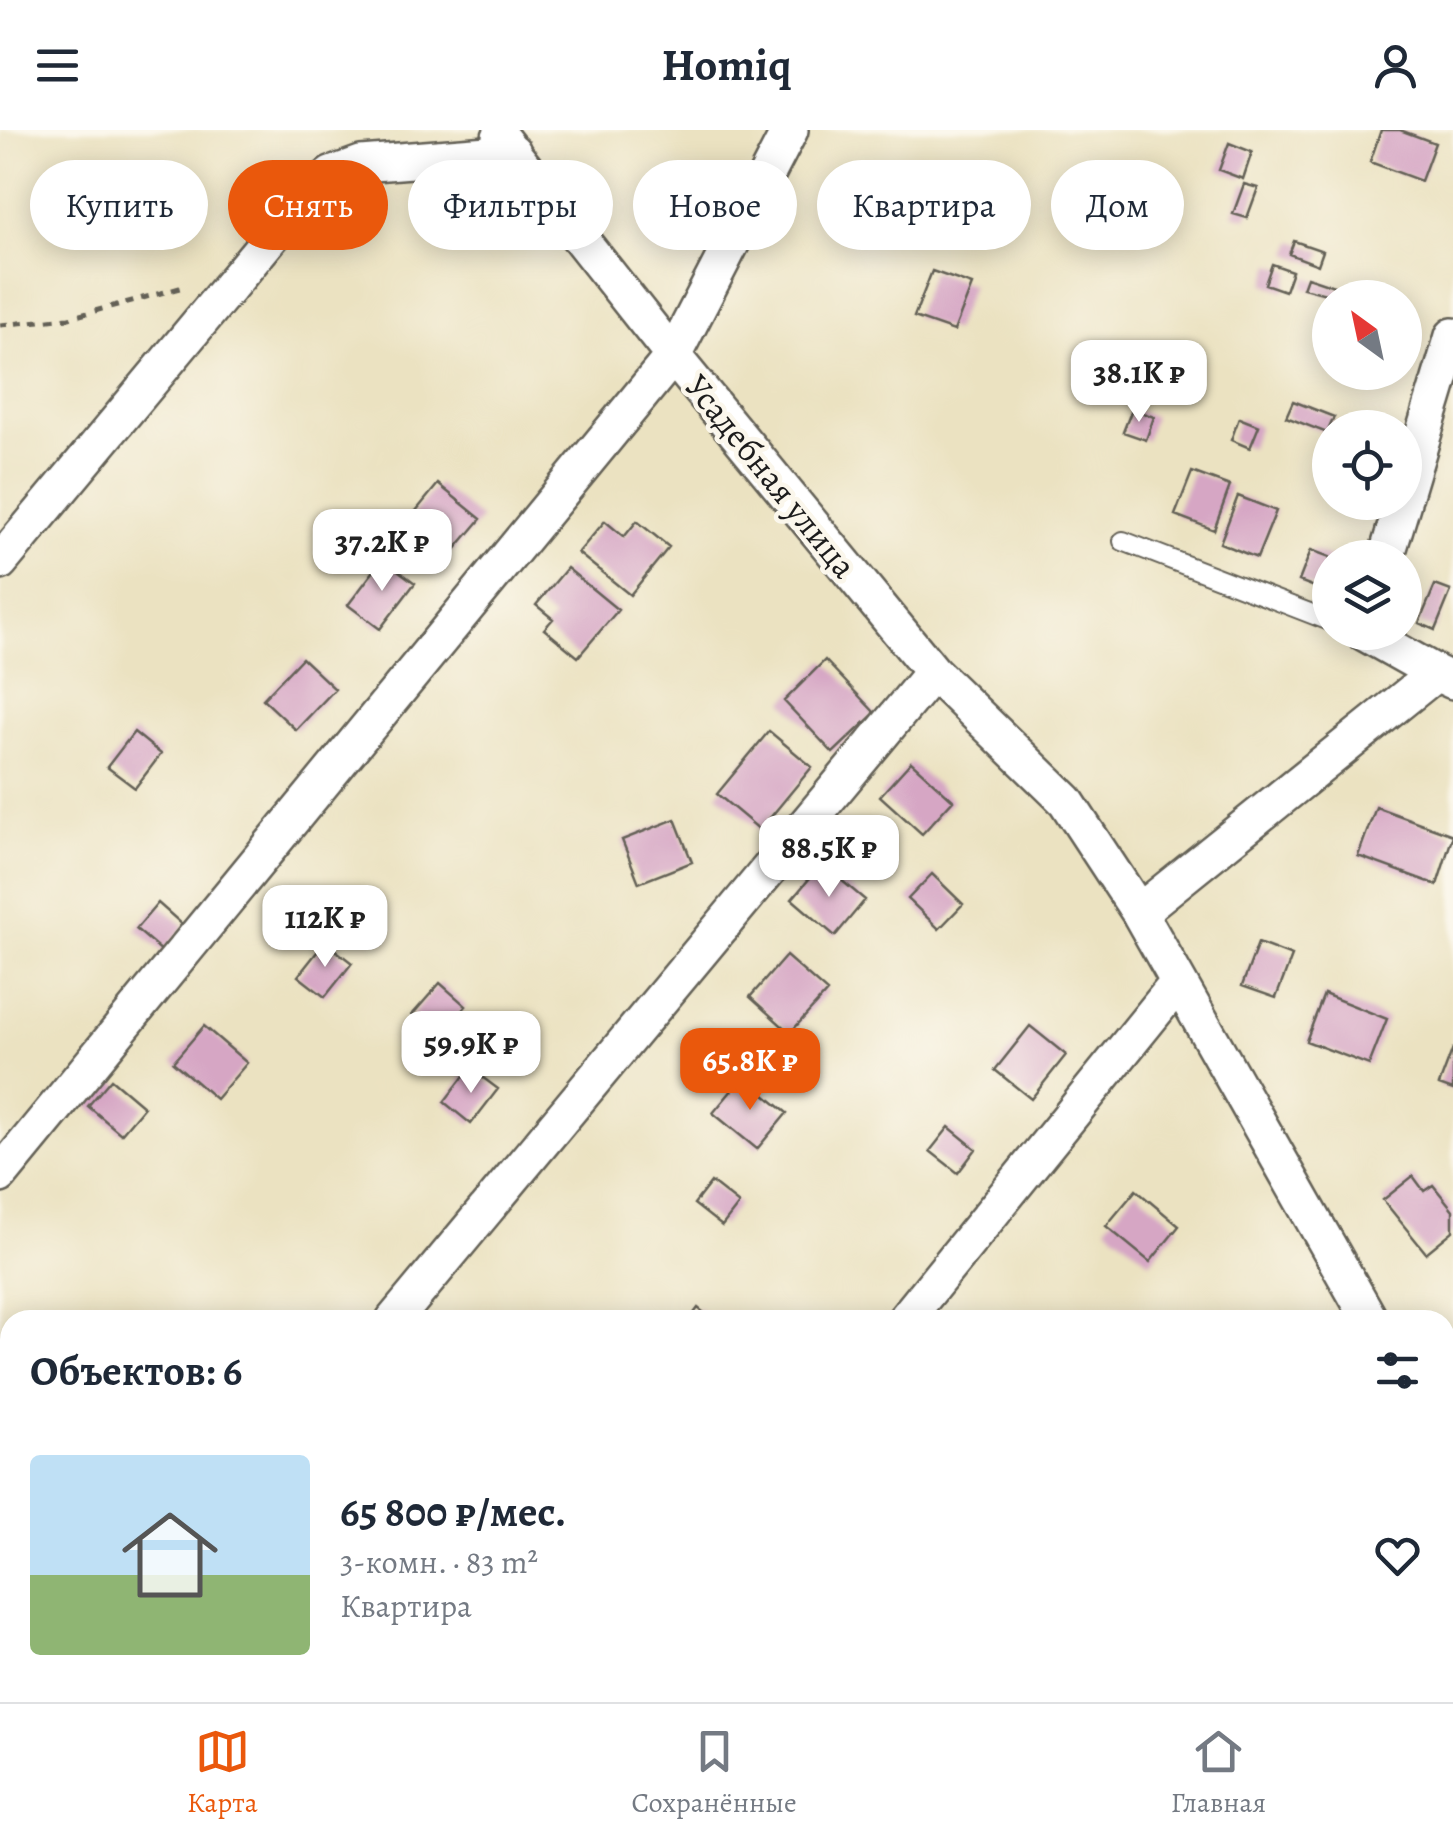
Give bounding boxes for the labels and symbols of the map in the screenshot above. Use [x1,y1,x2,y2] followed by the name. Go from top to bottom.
[1312,280,1422,390] north arrow
[1047,340,1231,425] pin: 38.1K ₽
[674,364,868,588] street label: Усадебная улица
[290,509,474,594] pin: 37.2K ₽
[737,815,921,900] pin: 88.5K ₽
[244,885,406,970] pin: 112K ₽
[379,1011,563,1096] pin: 59.9K ₽
[658,1028,842,1113] pin: 65.8K ₽

